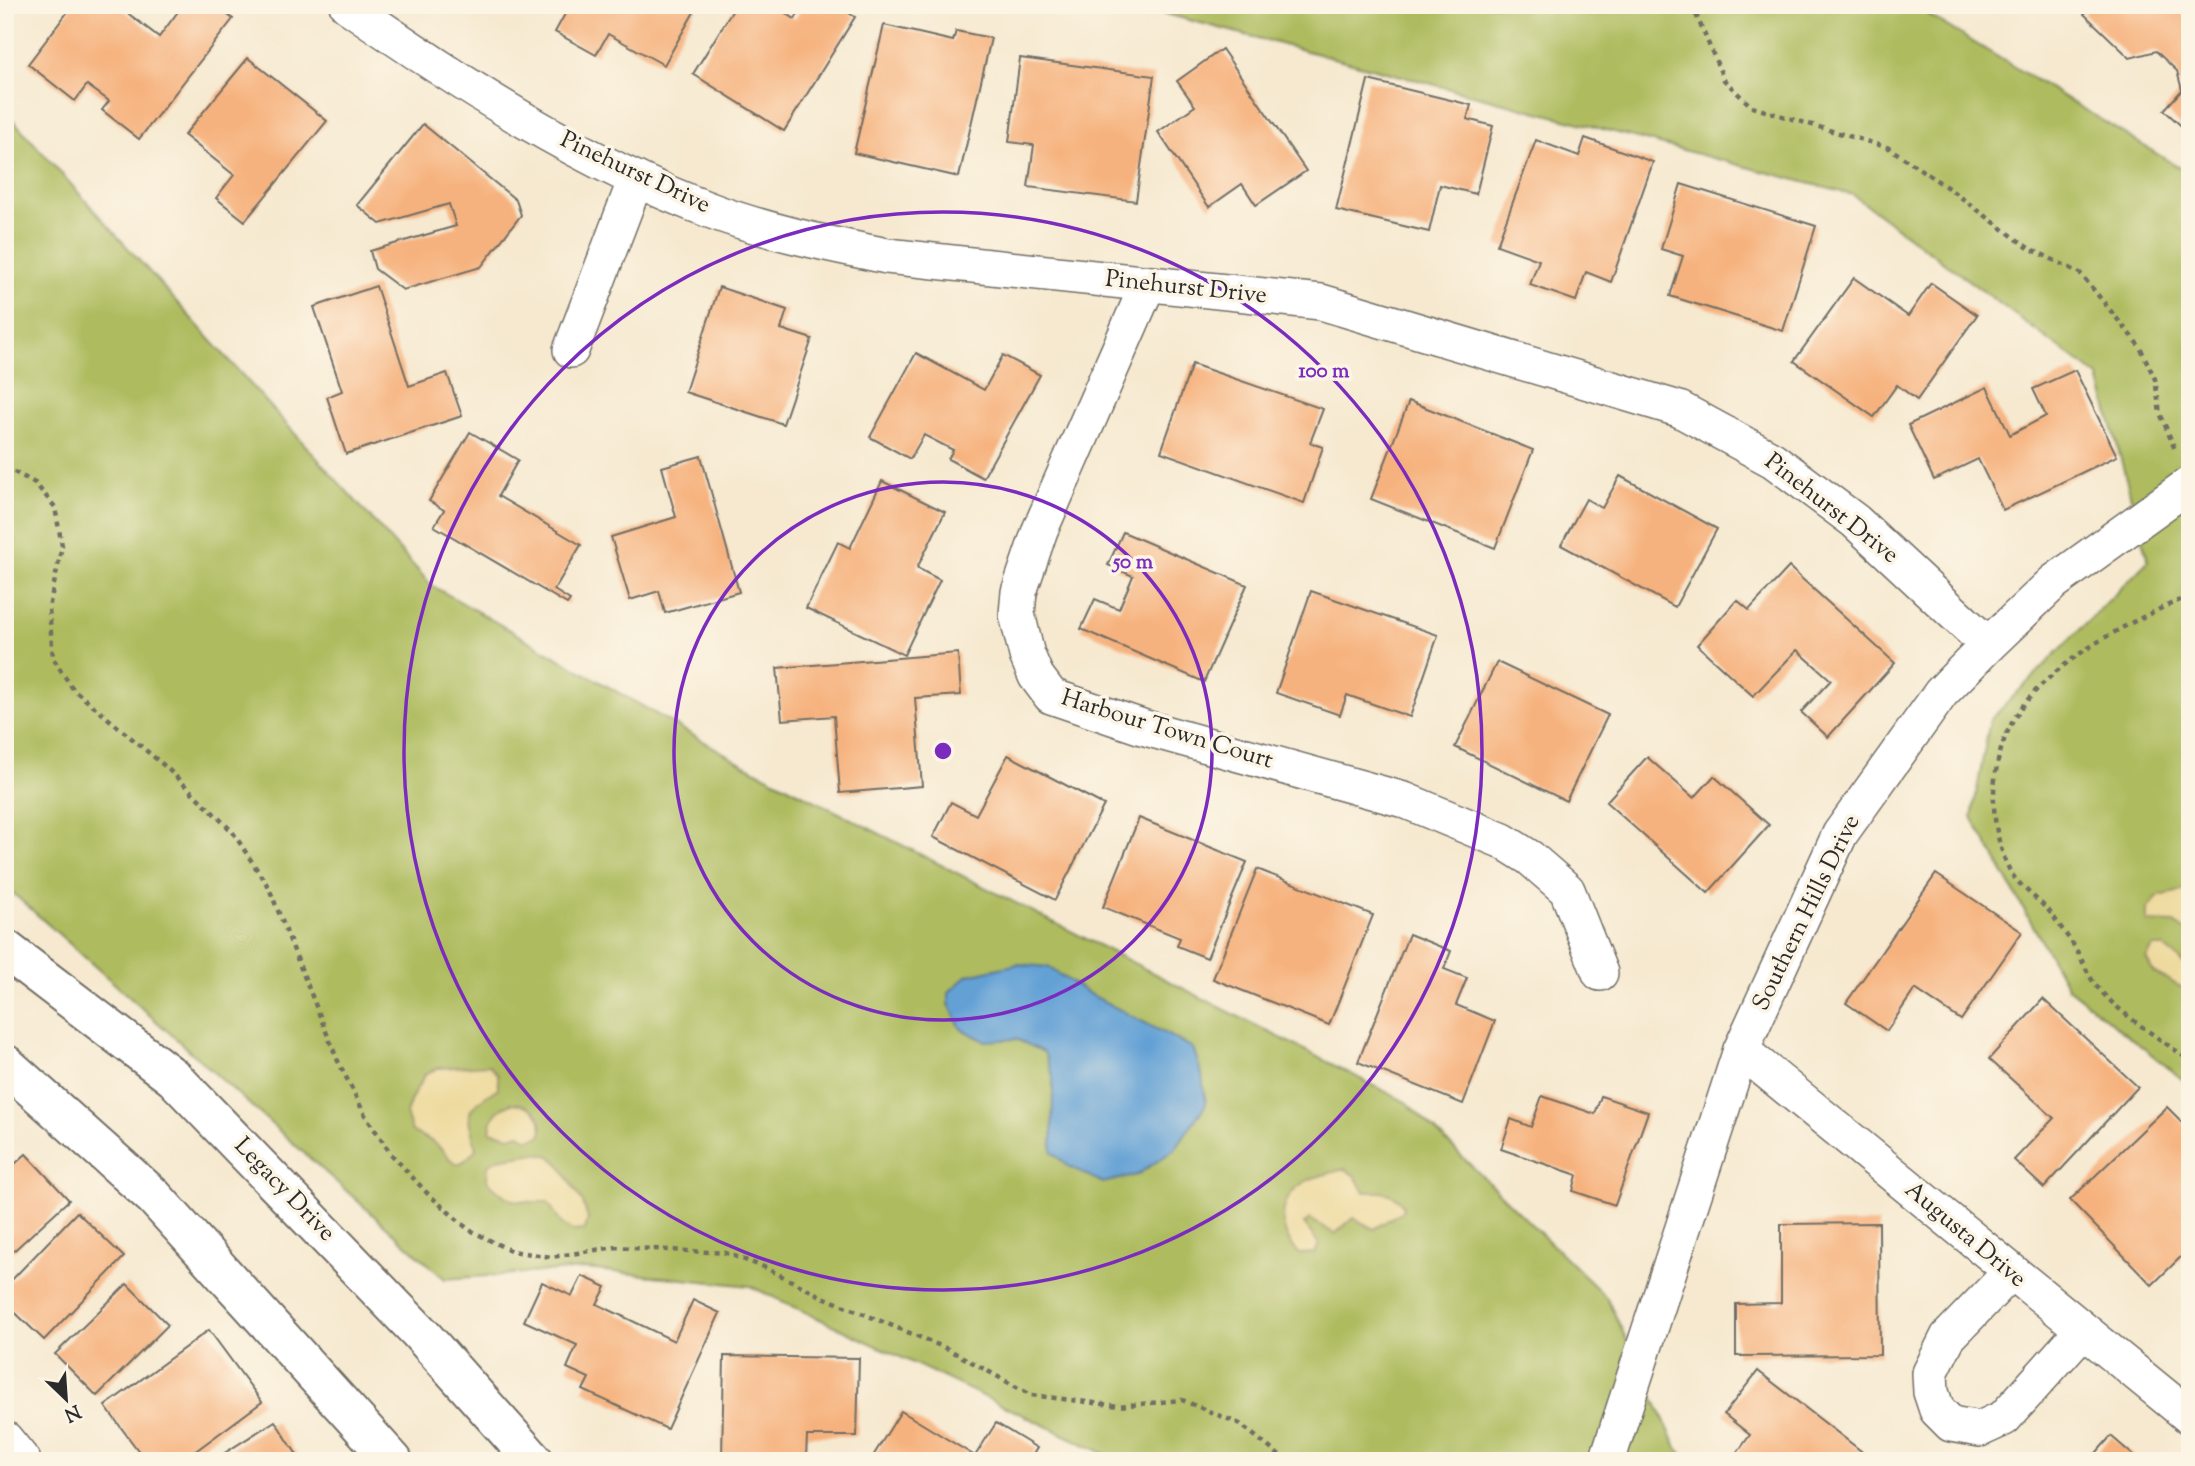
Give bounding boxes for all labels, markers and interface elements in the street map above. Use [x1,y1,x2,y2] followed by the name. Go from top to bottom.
[554,123,716,223] street label: Pinehurst Drive
[1104,263,1268,313] street label: Pinehurst Drive
[1299,357,1350,387] text: 100 m
[1757,446,1905,572] street label: Pinehurst Drive
[1111,548,1154,578] text: 50 m
[1057,682,1277,778] street label: Harbour Town Court
[931,739,955,763] centre of rings
[1745,809,1869,1017] street label: Southern Hills Drive
[226,1130,342,1250] street label: Legacy Drive
[1897,1174,2033,1296] street label: Augusta Drive
[32,1364,102,1434] north arrow
[60,1397,85,1428] text: N

